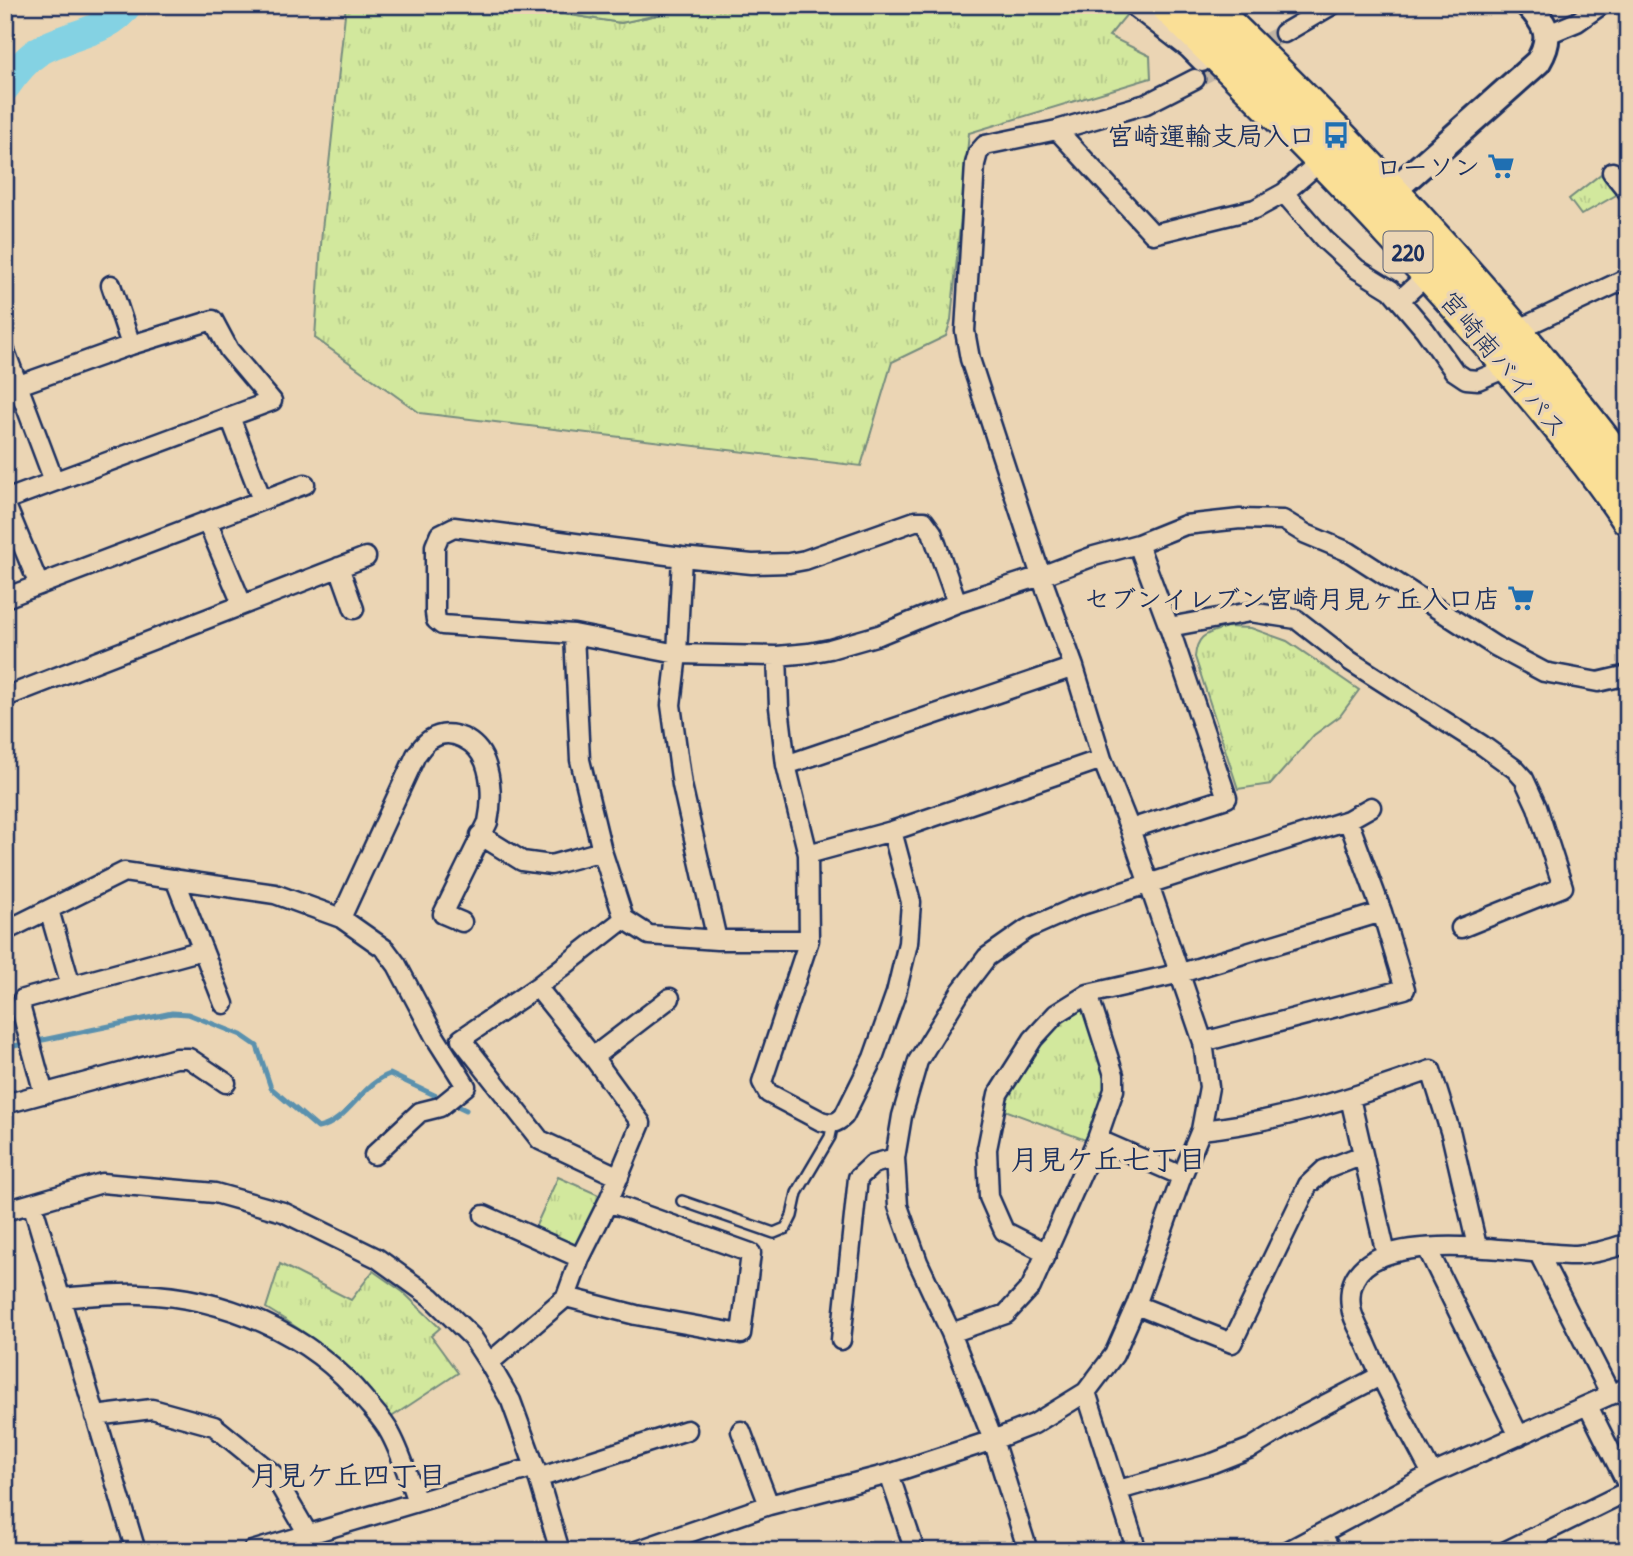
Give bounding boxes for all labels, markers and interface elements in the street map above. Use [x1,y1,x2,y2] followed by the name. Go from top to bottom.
[1107,118,1315,153] place label: 宮崎運輸支局入口
[1321,120,1351,150] bus stop icon: 宮崎運輸支局入口
[1376,149,1480,184] place label: ローソン
[1486,151,1516,181] supermarket icon: ローソン
[1384,232,1432,272] road number: 220
[1432,283,1576,445] street label: 宮崎南バイパス
[1084,581,1500,616] place label: セブンイレブン宮崎月見ヶ丘入口店
[1506,583,1536,613] supermarket icon: セブンイレブン宮崎月見ヶ丘入口店
[1010,1140,1206,1178] district label: 月見ケ丘七丁目
[250,1456,446,1494] district label: 月見ケ丘四丁目

